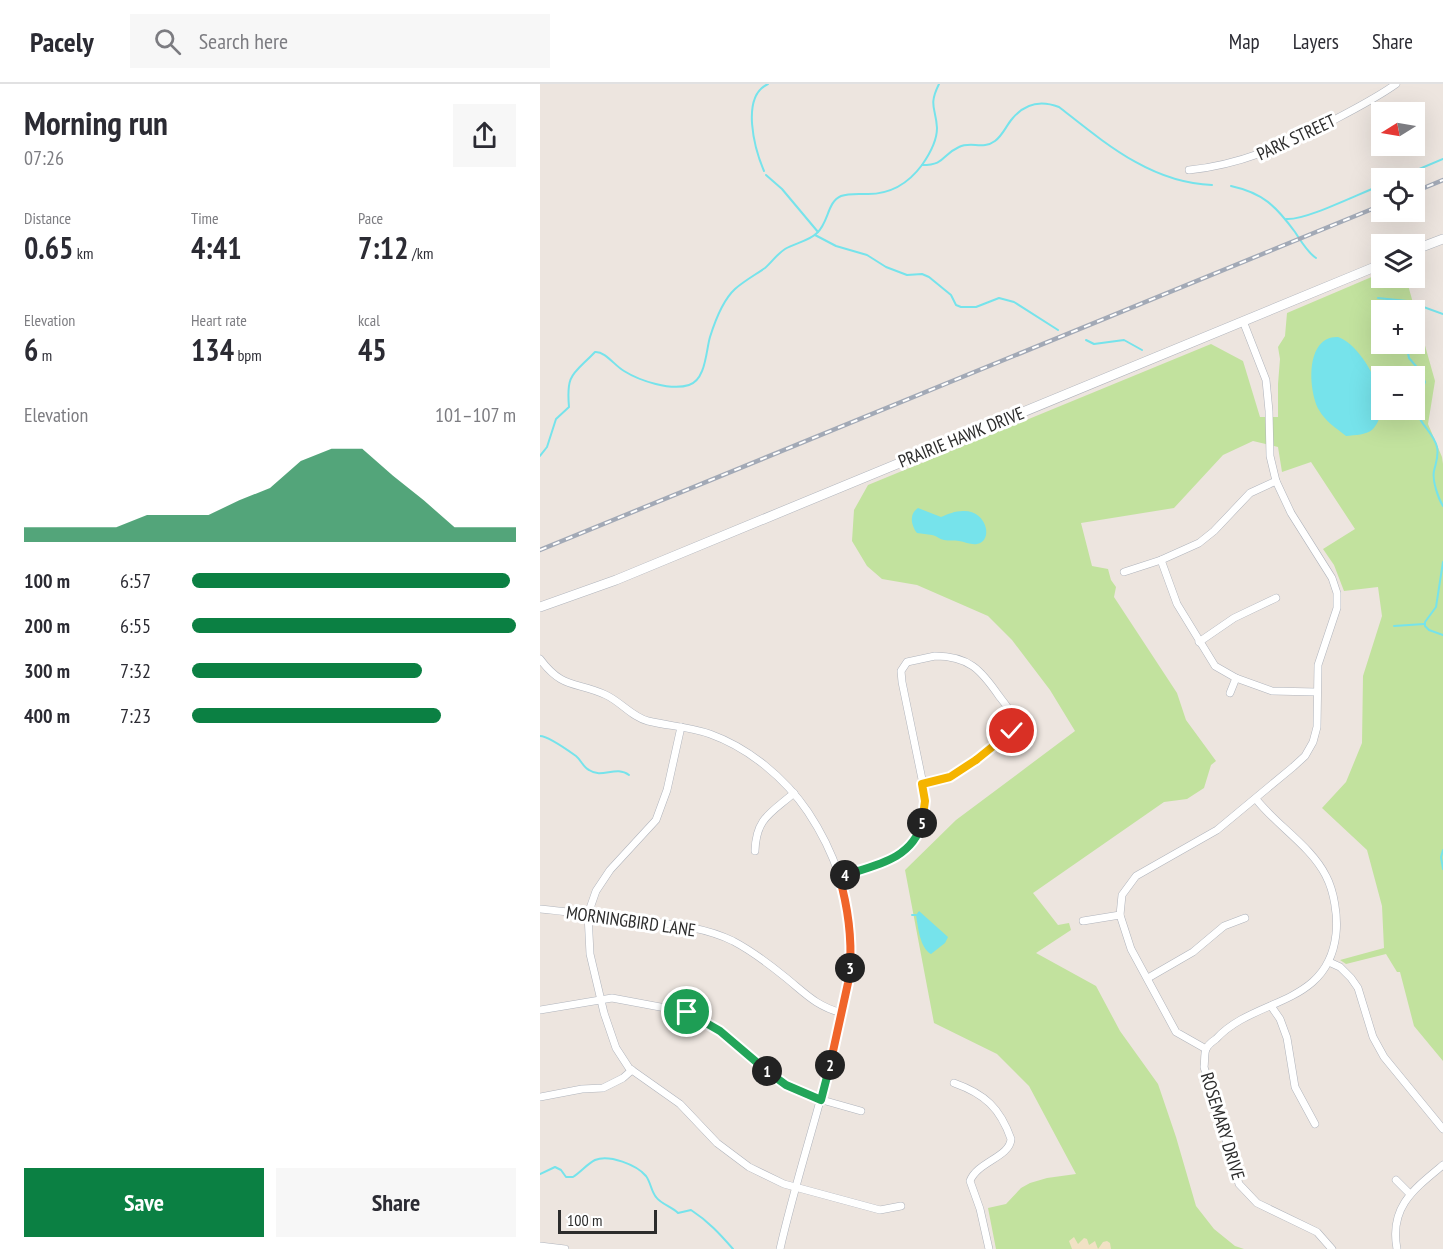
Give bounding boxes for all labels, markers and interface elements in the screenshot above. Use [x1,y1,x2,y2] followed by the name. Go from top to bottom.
[130,14,550,68] search box
[30,23,94,60] text: Pacely
[151,25,184,58] icon: search
[199,27,288,55] text: Search here
[1229,28,1260,55] text: Map
[1293,28,1339,55] text: Layers
[1372,28,1413,55] text: Share
[24,101,168,144] text: Morning run
[1371,102,1425,156] north arrow
[1371,102,1425,420] map controls
[453,104,516,167] button: share
[1253,109,1339,165] street label: PARK STREET
[24,145,64,171] text: 07:26
[1371,168,1425,222] button: locate
[24,208,71,228] text: Distance
[191,208,219,228] text: Time
[358,208,383,228] text: Pace
[24,228,73,267] text: 0.65
[191,228,242,267] text: 4:41
[358,228,409,267] text: 7:12
[1371,234,1425,288] button: layers
[73,243,93,263] text: km
[409,243,433,263] text: /km
[1371,300,1425,354] button: +
[24,310,75,330] text: Elevation
[191,310,247,330] text: Heart rate
[358,310,380,330] text: kcal
[24,330,38,369] text: 6
[191,330,234,369] text: 134
[358,330,387,369] text: 45
[38,345,52,365] text: m
[234,345,262,365] text: bpm
[1371,366,1425,420] button: −
[895,401,1027,473] street label: PRAIRIE HAWK DRIVE
[24,402,88,428] text: Elevation
[435,402,516,428] text: 101–107 m
[24,568,70,594] text: 100 m
[120,568,151,594] text: 6:57
[24,613,70,639] text: 200 m
[120,613,151,639] text: 6:55
[24,658,70,684] text: 300 m
[120,658,151,684] text: 7:32
[24,703,70,729] text: 400 m
[120,703,151,729] text: 7:23
[986,705,1037,756] pin
[995,714,1028,747] icon: check
[907,808,937,838] pin: 5
[918,813,926,833] text: 5
[830,860,860,890] pin: 4
[841,865,849,885] text: 4
[565,901,697,941] street label: MORNINGBIRD LANE
[835,953,865,983] pin: 3
[846,958,854,978] text: 3
[661,986,712,1037] pin
[670,995,703,1028] icon: arrive
[815,1050,845,1080] pin: 2
[826,1055,834,1075] text: 2
[752,1056,782,1086] pin: 1
[763,1061,771,1081] text: 1
[1196,1069,1250,1183] street label: ROSEMARY DRIVE
[24,1168,264,1237] button: Save
[276,1168,516,1237] button: Share
[558,1207,657,1234] scale bar
[567,1210,602,1230] text: 100 m

